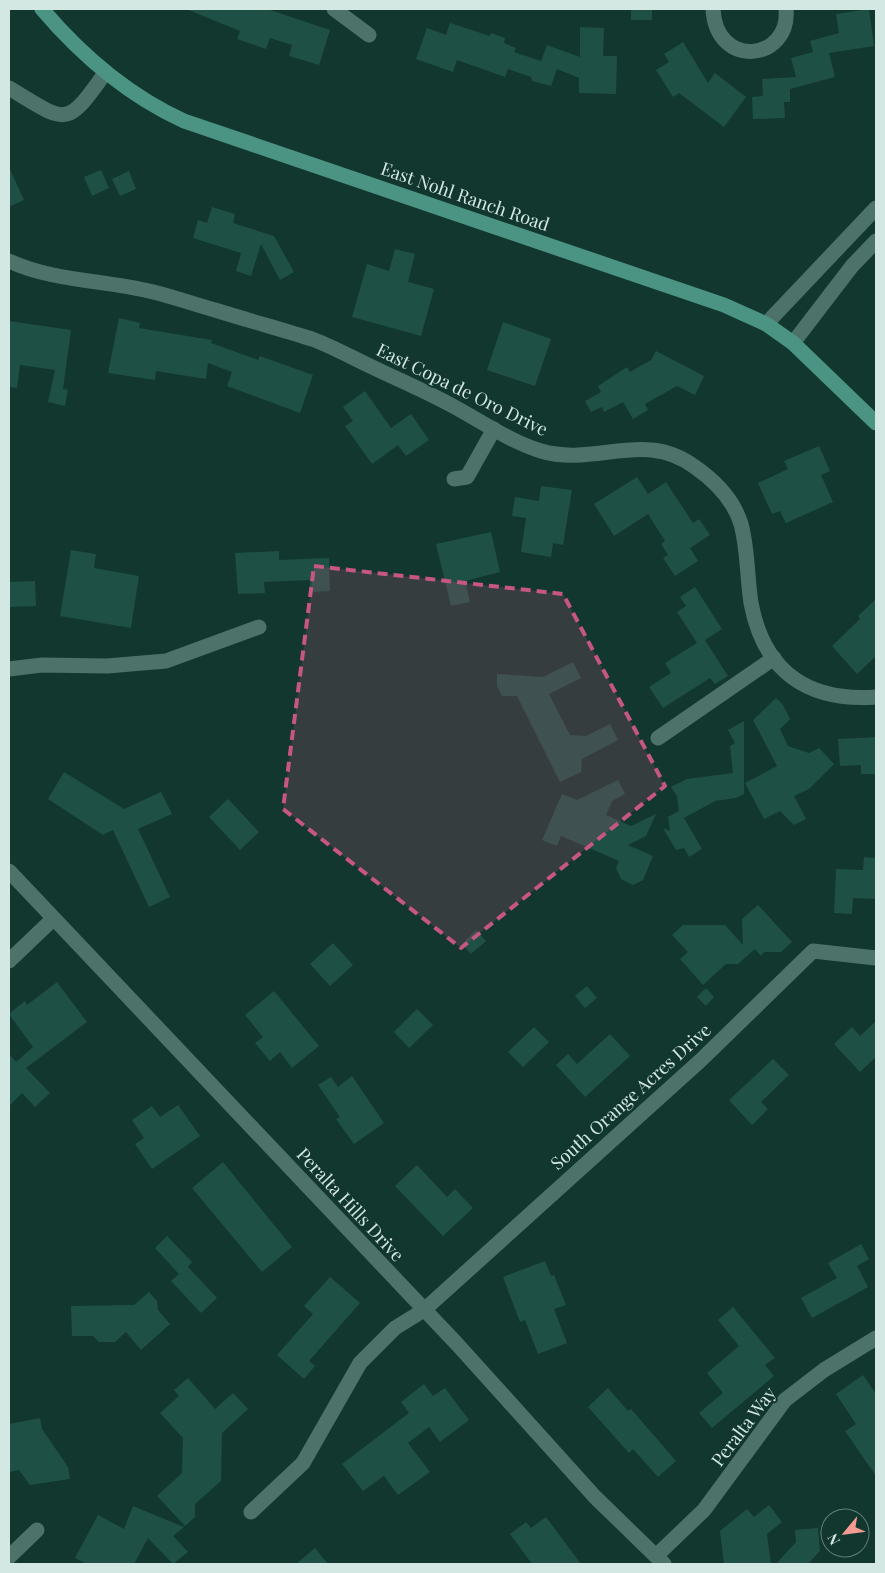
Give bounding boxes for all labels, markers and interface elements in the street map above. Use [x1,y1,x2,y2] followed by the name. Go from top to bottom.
[378,156,553,236] street label: East Nohl Ranch Road
[373,337,552,441] street label: East Copa de Oro Drive
[545,1018,716,1175] street label: South Orange Acres Drive
[292,1142,410,1266] street label: Peralta Hills Drive
[705,1382,781,1471] street label: Peralta Way
[820,1508,870,1558] north arrow
[822,1531,844,1549] text: N

